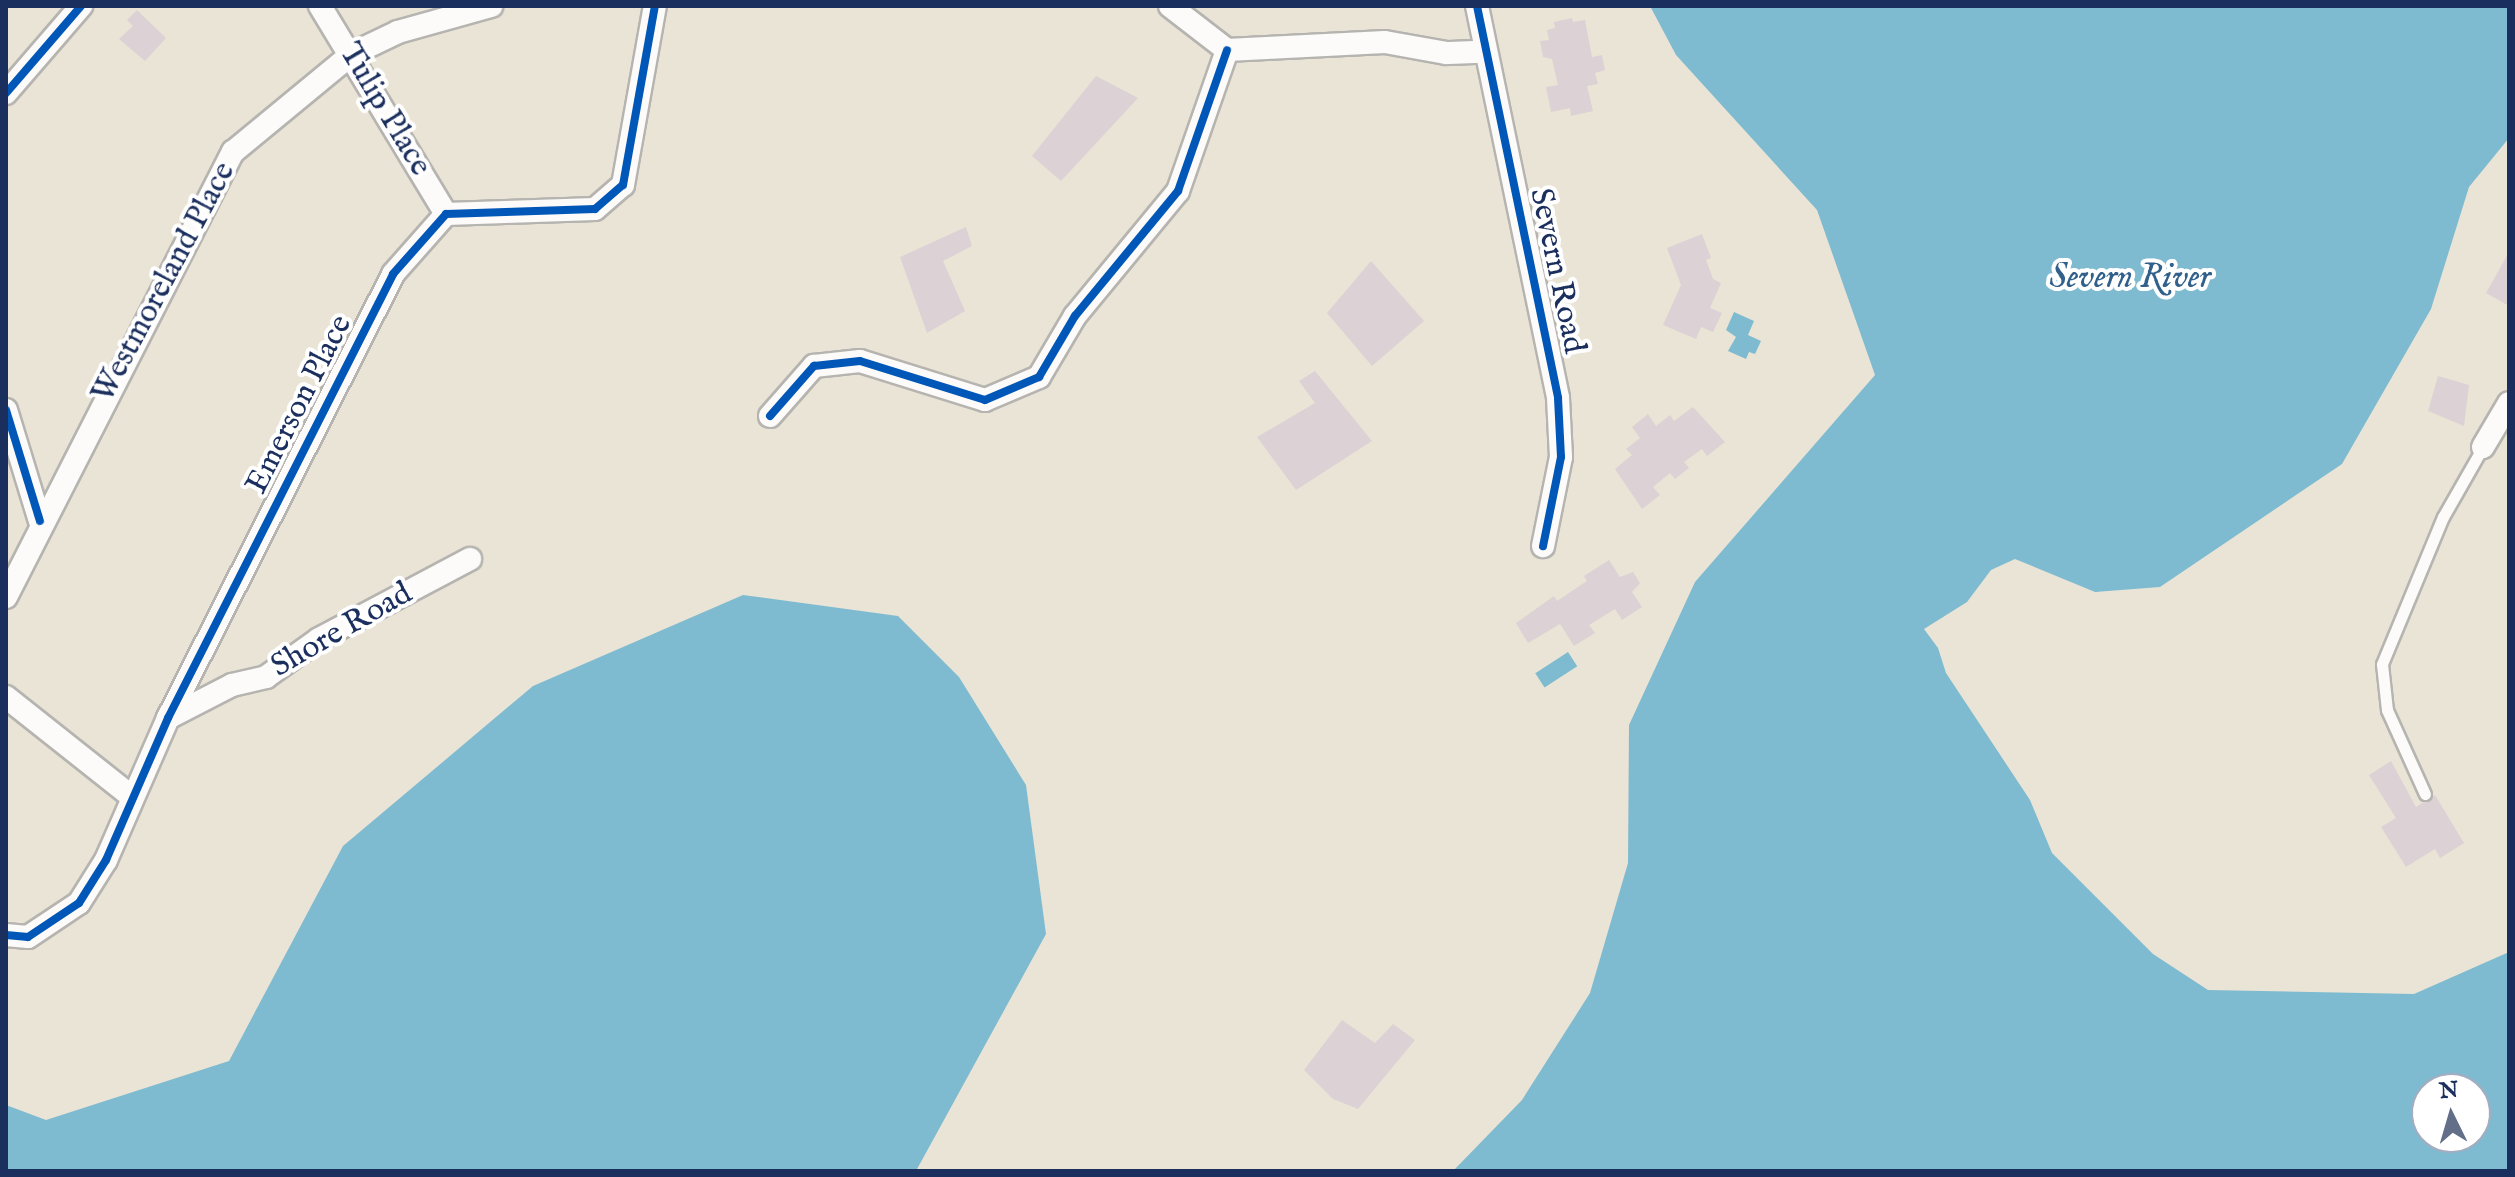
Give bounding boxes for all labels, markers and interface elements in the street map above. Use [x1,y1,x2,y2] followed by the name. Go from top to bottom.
[329,37,439,183] street label: Tulip Place
[85,156,245,410] street label: Westmoreland Place
[1520,185,1592,357] street label: Severn Road
[2049,258,2211,298] water label: Severn River
[239,309,361,501] street label: Emerson Place
[265,575,419,687] street label: Shore Road
[2411,1073,2491,1153] north arrow
[2438,1076,2460,1106] text: N

